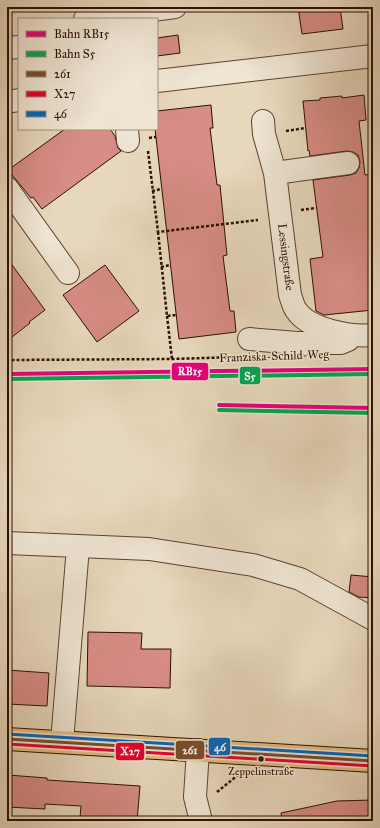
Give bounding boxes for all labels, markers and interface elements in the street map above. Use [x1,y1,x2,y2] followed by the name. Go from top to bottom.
[18,18,158,130] legend
[54,27,110,41] text: Bahn RB15
[54,47,96,61] text: Bahn S5
[54,67,71,81] text: 261
[54,87,75,101] text: X27
[54,107,68,121] text: 46
[274,223,297,291] street label: Lessingstraße
[219,347,330,366] street label: Franziska-Schild-Weg
[171,362,209,381] line badge: RB15
[178,365,203,378] text: RB15
[239,366,261,385] line badge: S5
[244,370,257,383] text: S5
[208,737,231,756] line badge: 46
[175,740,205,760] line badge: 261
[214,741,227,755] text: 46
[115,742,145,761] line badge: X27
[182,744,198,757] text: 261
[119,745,140,758] text: X27
[256,754,266,764] marker: Zeppelinstraße
[228,765,294,778] place label: Zeppelinstraße

